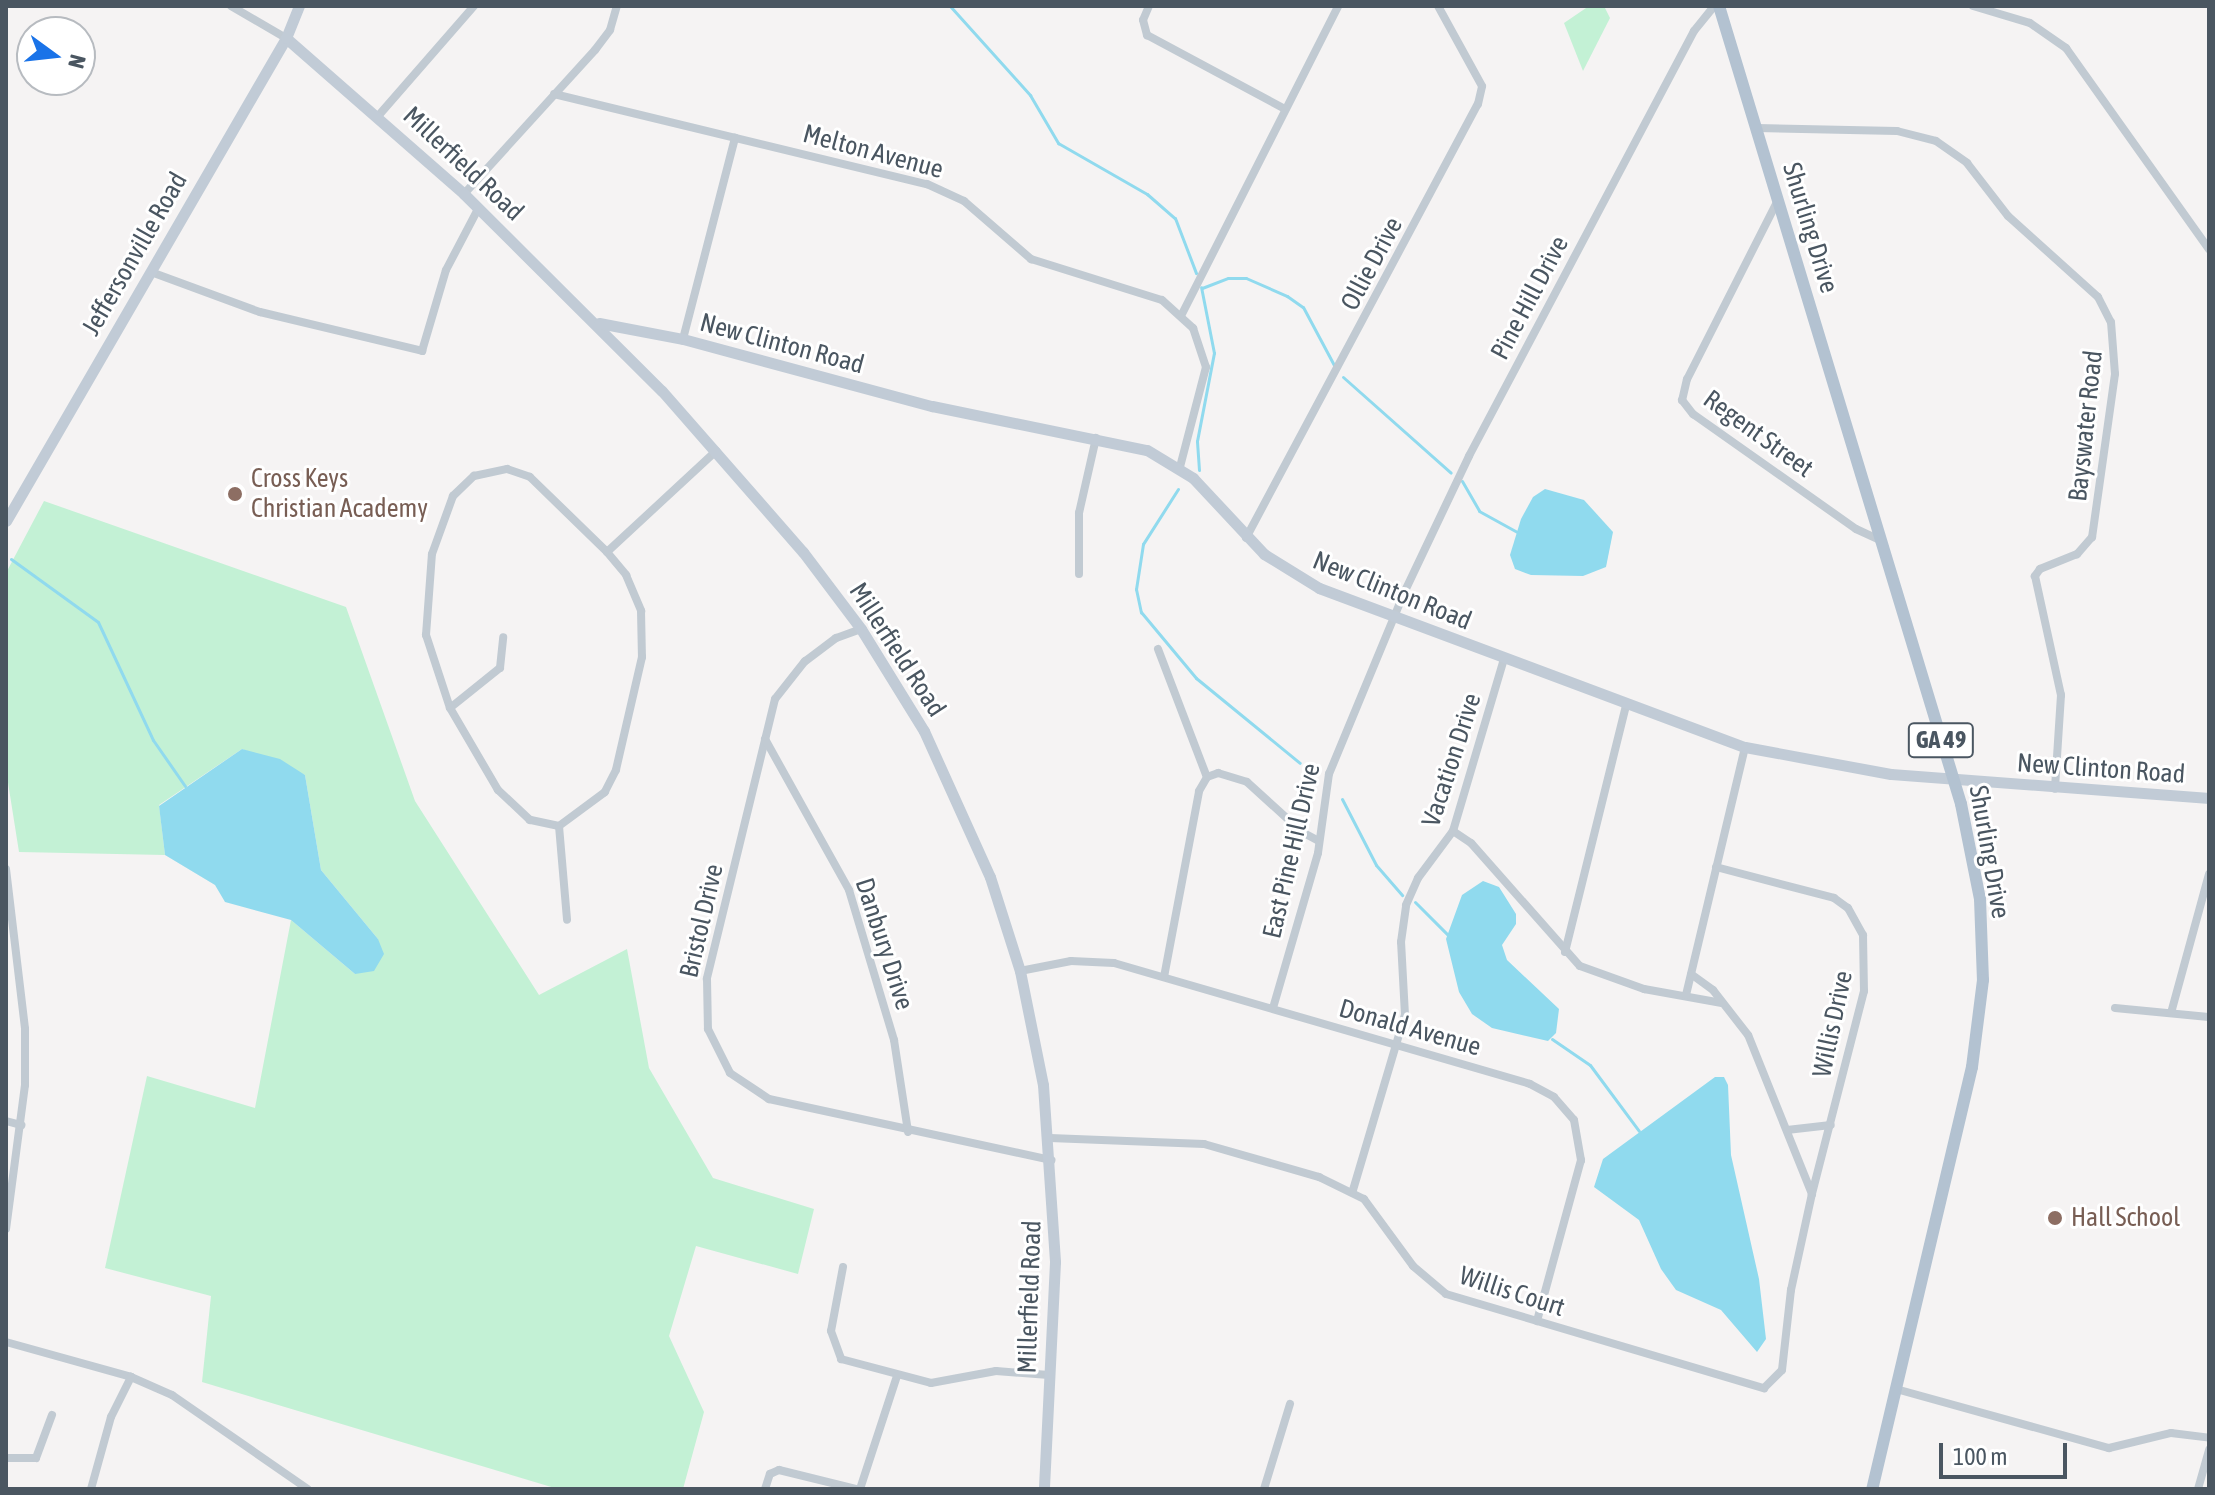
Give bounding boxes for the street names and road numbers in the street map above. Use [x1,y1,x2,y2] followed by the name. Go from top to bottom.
[396,100,530,228] street label: Millerfield Road
[800,118,946,186] street label: Melton Avenue
[1775,159,1845,297] street label: Shurling Drive
[76,167,194,341] street label: Jeffersonville Road
[1335,212,1409,316] street label: Ollie Drive
[1485,231,1575,365] street label: Pine Hill Drive
[697,307,867,381] street label: New Clinton Road
[2063,349,2109,503] street label: Bayswater Road
[1697,384,1819,484] street label: Regent Street
[1308,545,1476,637] street label: New Clinton Road
[842,577,952,723] street label: Millerfield Road
[1416,690,1488,830] street label: Vacation Drive
[1907,720,1975,760] road number: GA 49
[2016,748,2186,790] street label: New Clinton Road
[1257,761,1327,941] street label: East Pine Hill Drive
[1962,783,2016,921] street label: Shurling Drive
[674,861,730,981] street label: Bristol Drive
[848,874,920,1014] street label: Danbury Drive
[1807,968,1859,1080] street label: Willis Drive
[1336,993,1484,1063] street label: Donald Avenue
[1012,1220,1048,1374] street label: Millerfield Road
[1455,1260,1569,1324] street label: Willis Court

